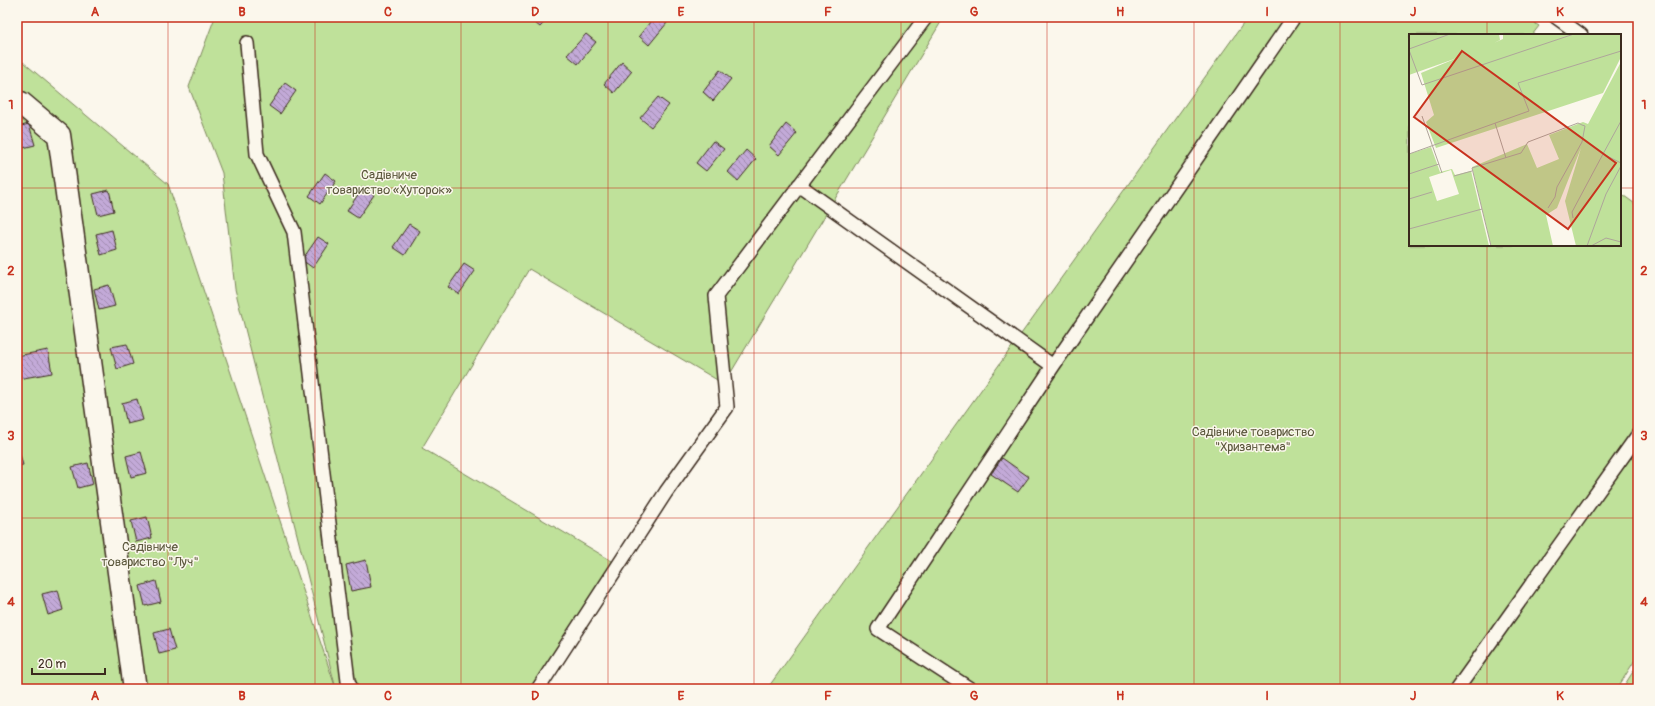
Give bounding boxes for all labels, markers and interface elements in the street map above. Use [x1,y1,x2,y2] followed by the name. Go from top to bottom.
[91,4,100,20] text: A
[238,4,246,20] text: B
[384,4,392,20] text: C
[531,4,539,20] text: D
[678,4,685,20] text: E
[824,4,832,20] text: F
[970,4,979,20] text: G
[1116,4,1124,20] text: H
[1265,4,1269,20] text: I
[1410,4,1416,20] text: J
[1556,4,1564,20] text: K
[1409,34,1621,246] inset map
[8,97,14,113] text: 1
[1641,97,1647,113] text: 1
[326,167,452,198] park label: Садівниче товариство «Хуторок»
[7,263,15,279] text: 2
[1640,263,1648,279] text: 2
[1192,424,1314,455] park label: Садівниче товариство "Хризантема"
[7,428,15,444] text: 3
[1640,428,1648,444] text: 3
[101,539,199,570] park label: Садівниче товариство "Луч"
[7,594,15,610] text: 4
[1640,594,1648,610] text: 4
[32,650,105,676] scale bar
[38,657,67,672] text: 20 m
[91,688,100,704] text: A
[238,688,246,704] text: B
[384,688,392,704] text: C
[531,688,539,704] text: D
[678,688,685,704] text: E
[824,688,832,704] text: F
[970,688,979,704] text: G
[1116,688,1124,704] text: H
[1265,688,1269,704] text: I
[1410,688,1416,704] text: J
[1556,688,1564,704] text: K

